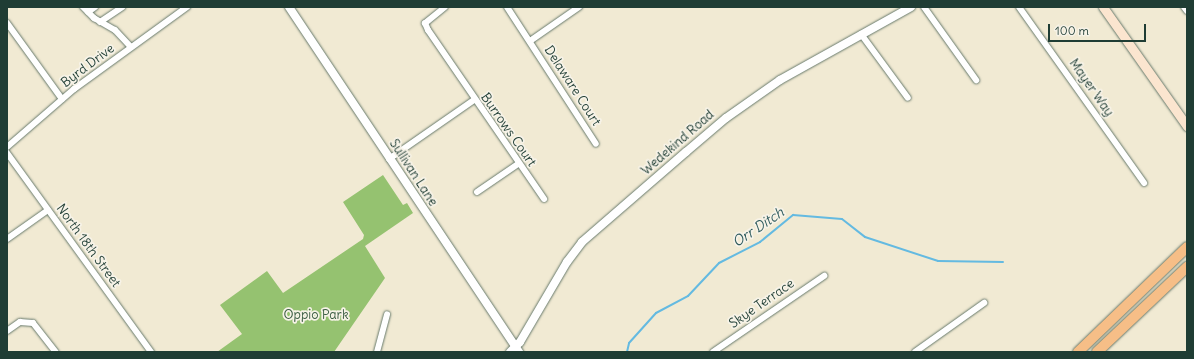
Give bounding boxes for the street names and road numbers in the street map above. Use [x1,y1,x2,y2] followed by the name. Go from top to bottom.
[58,41,118,91] street label: Byrd Drive
[540,43,604,129] street label: Delaware Court
[1065,56,1117,120] street label: Mayer Way
[477,90,539,170] street label: Burrows Court
[638,107,718,179] street label: Wedekind Road
[386,137,440,209] street label: Sullivan Lane
[53,201,123,291] street label: North 18th Street
[727,276,797,332] street label: Skye Terrace

